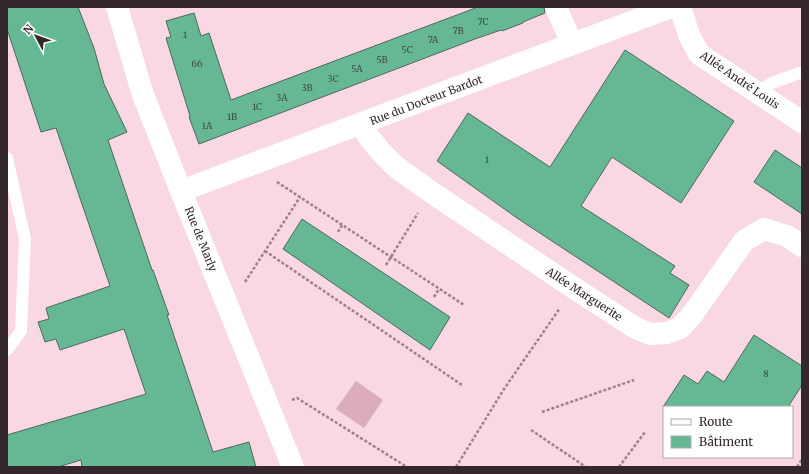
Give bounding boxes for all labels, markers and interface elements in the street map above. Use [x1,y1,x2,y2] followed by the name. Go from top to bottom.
[16,16,56,56] north arrow
[478,16,489,27] house number: 7C
[20,21,37,37] text: N
[452,25,464,36] house number: 7B
[183,29,187,40] house number: 1
[428,34,439,45] house number: 7A
[401,44,413,55] house number: 5C
[697,48,782,112] street label: Allée André Louis
[376,54,388,65] house number: 5B
[192,58,203,69] house number: 66
[351,63,363,74] house number: 5A
[368,72,485,128] street label: Rue du Docteur Bardot
[327,73,339,84] house number: 3C
[302,82,312,93] house number: 3B
[276,92,288,103] house number: 3A
[252,101,262,112] house number: 1C
[227,111,237,122] house number: 1B
[202,120,213,131] house number: 1A
[485,154,489,165] house number: 1
[182,204,221,274] street label: Rue de Marly
[542,264,625,324] street label: Allée Marguerite
[763,368,769,379] house number: 8
[663,406,793,458] legend
[699,414,732,429] text: Route
[699,434,753,449] text: Bâtiment

